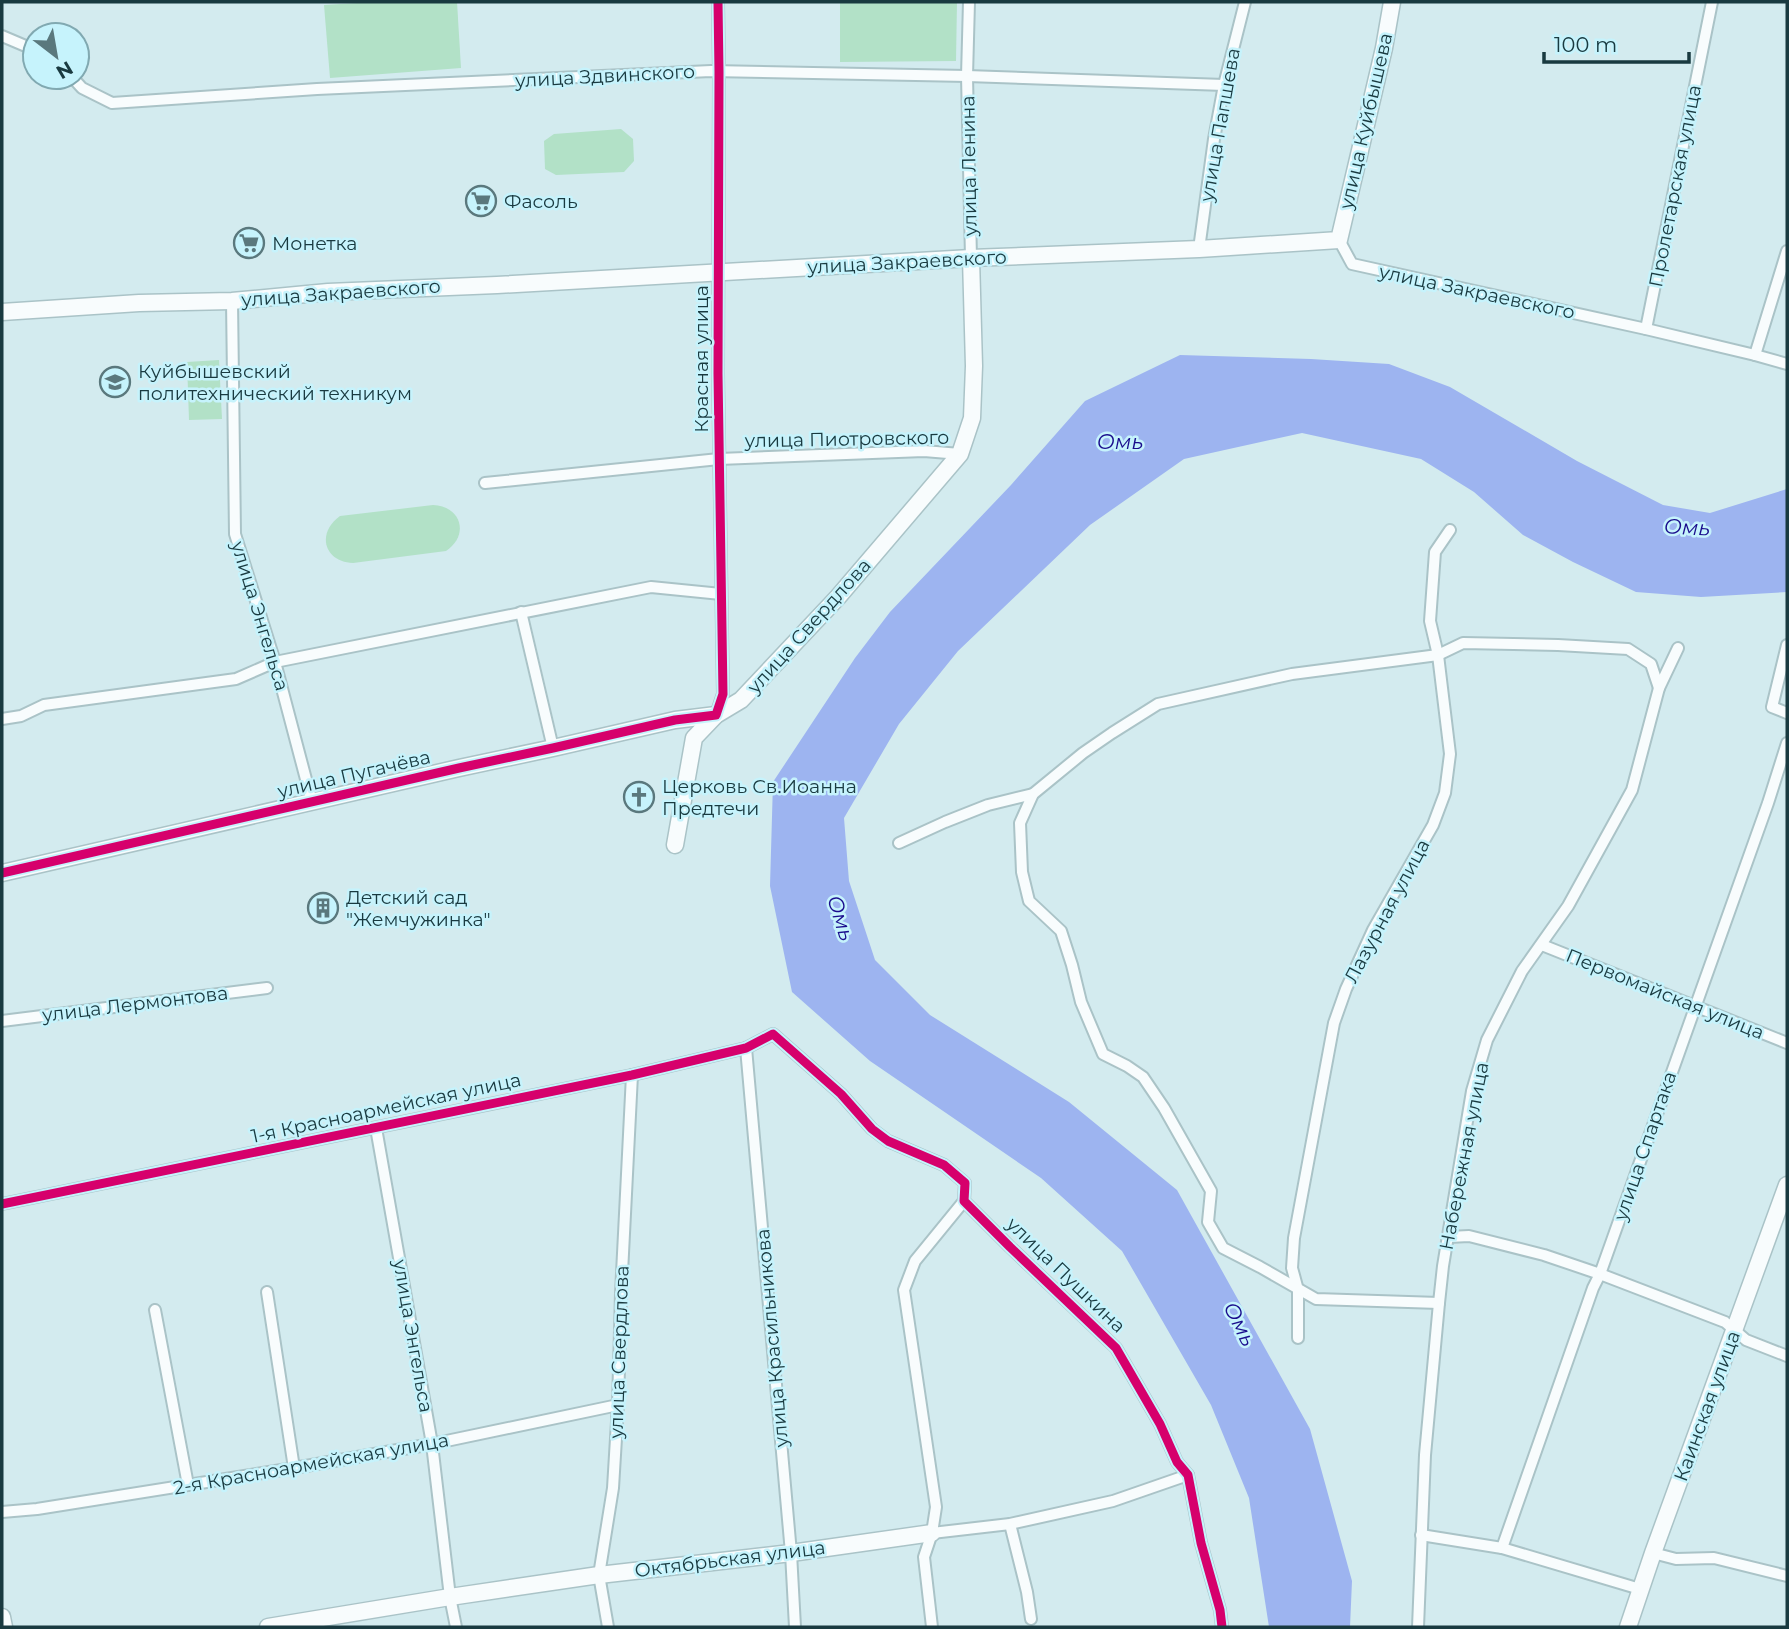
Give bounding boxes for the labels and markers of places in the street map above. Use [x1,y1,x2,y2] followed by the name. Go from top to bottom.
[464,184,498,218] supermarket icon: Фасоль
[504,190,578,213] place label: Фасоль
[232,226,266,260] supermarket icon: Монетка
[272,232,357,255] place label: Монетка
[138,360,412,405] place label: Куйбышевский политехнический техникум
[98,365,132,399] school or university icon: Куйбышевский политехнический техникум
[662,775,857,820] place label: Церковь Св.Иоанна Предтечи
[622,780,656,814] church icon: Церковь Св.Иоанна Предтечи
[346,886,491,931] place label: Детский сад "Жемчужинка"
[306,891,340,925] building icon: Детский сад "Жемчужинка"

